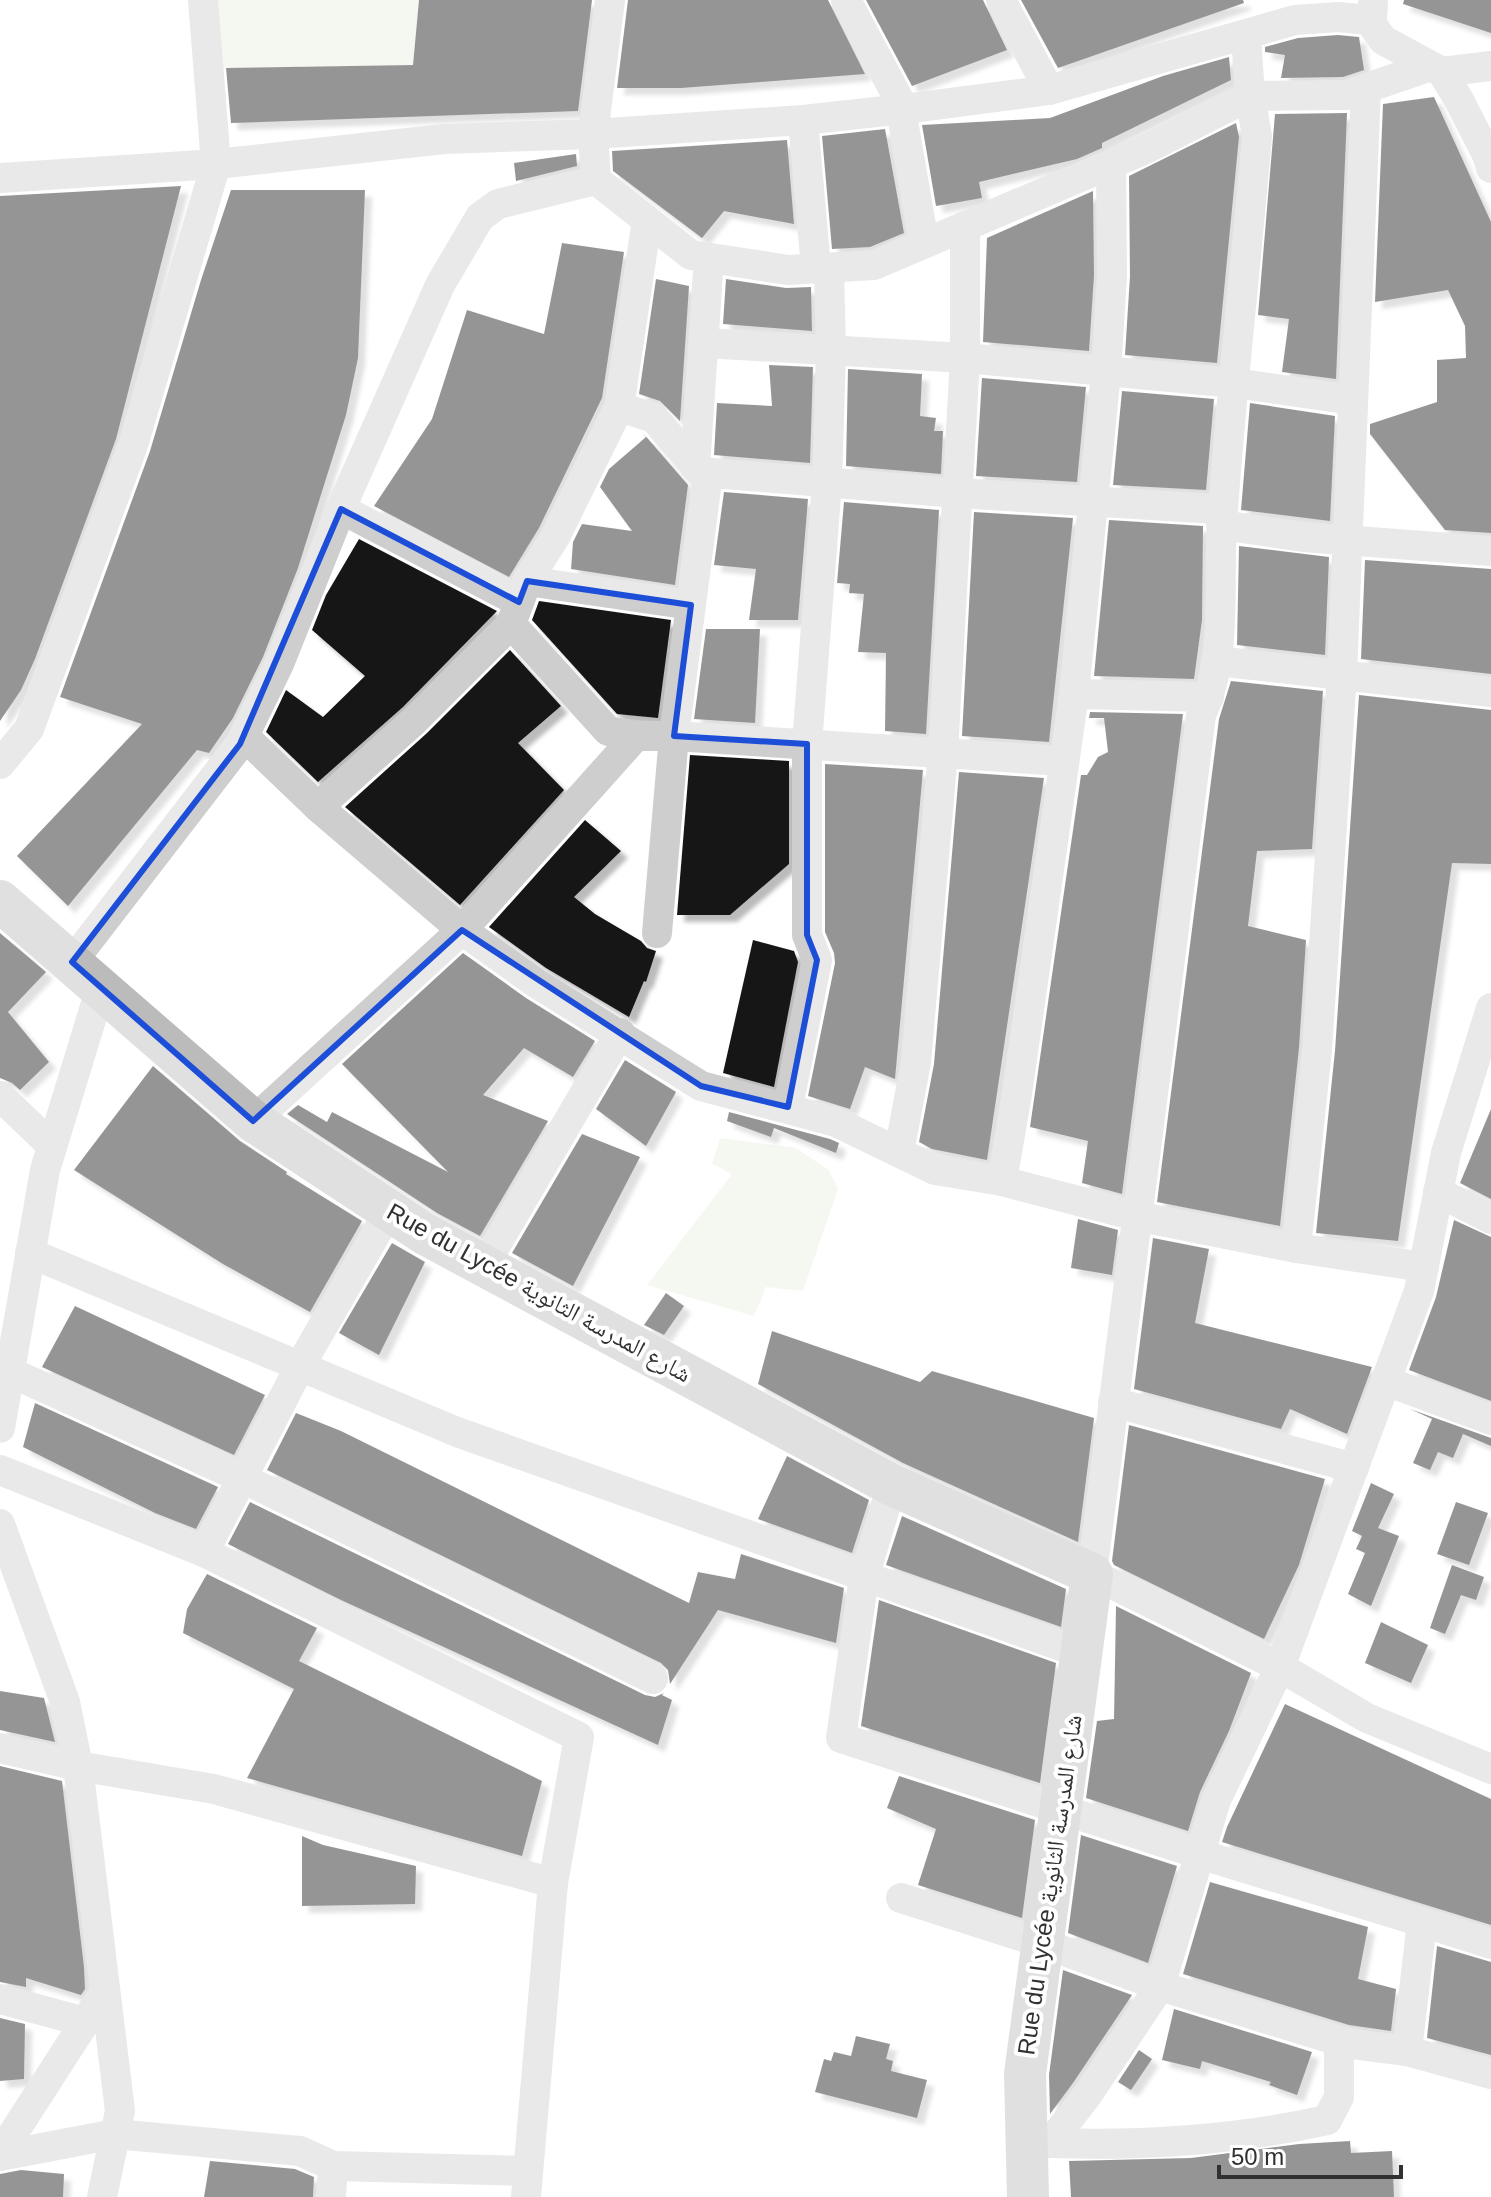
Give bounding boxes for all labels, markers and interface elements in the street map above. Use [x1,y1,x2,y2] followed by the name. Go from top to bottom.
[382,1198,696,1389] street label: Rue du Lycée شارع المدرسة الثانوية
[1012,1713,1089,2057] street label: Rue du Lycée شارع المدرسة الثانوية
[1219,2129,1401,2179] scale bar
[1231,2143,1284,2170] text: 50 m

